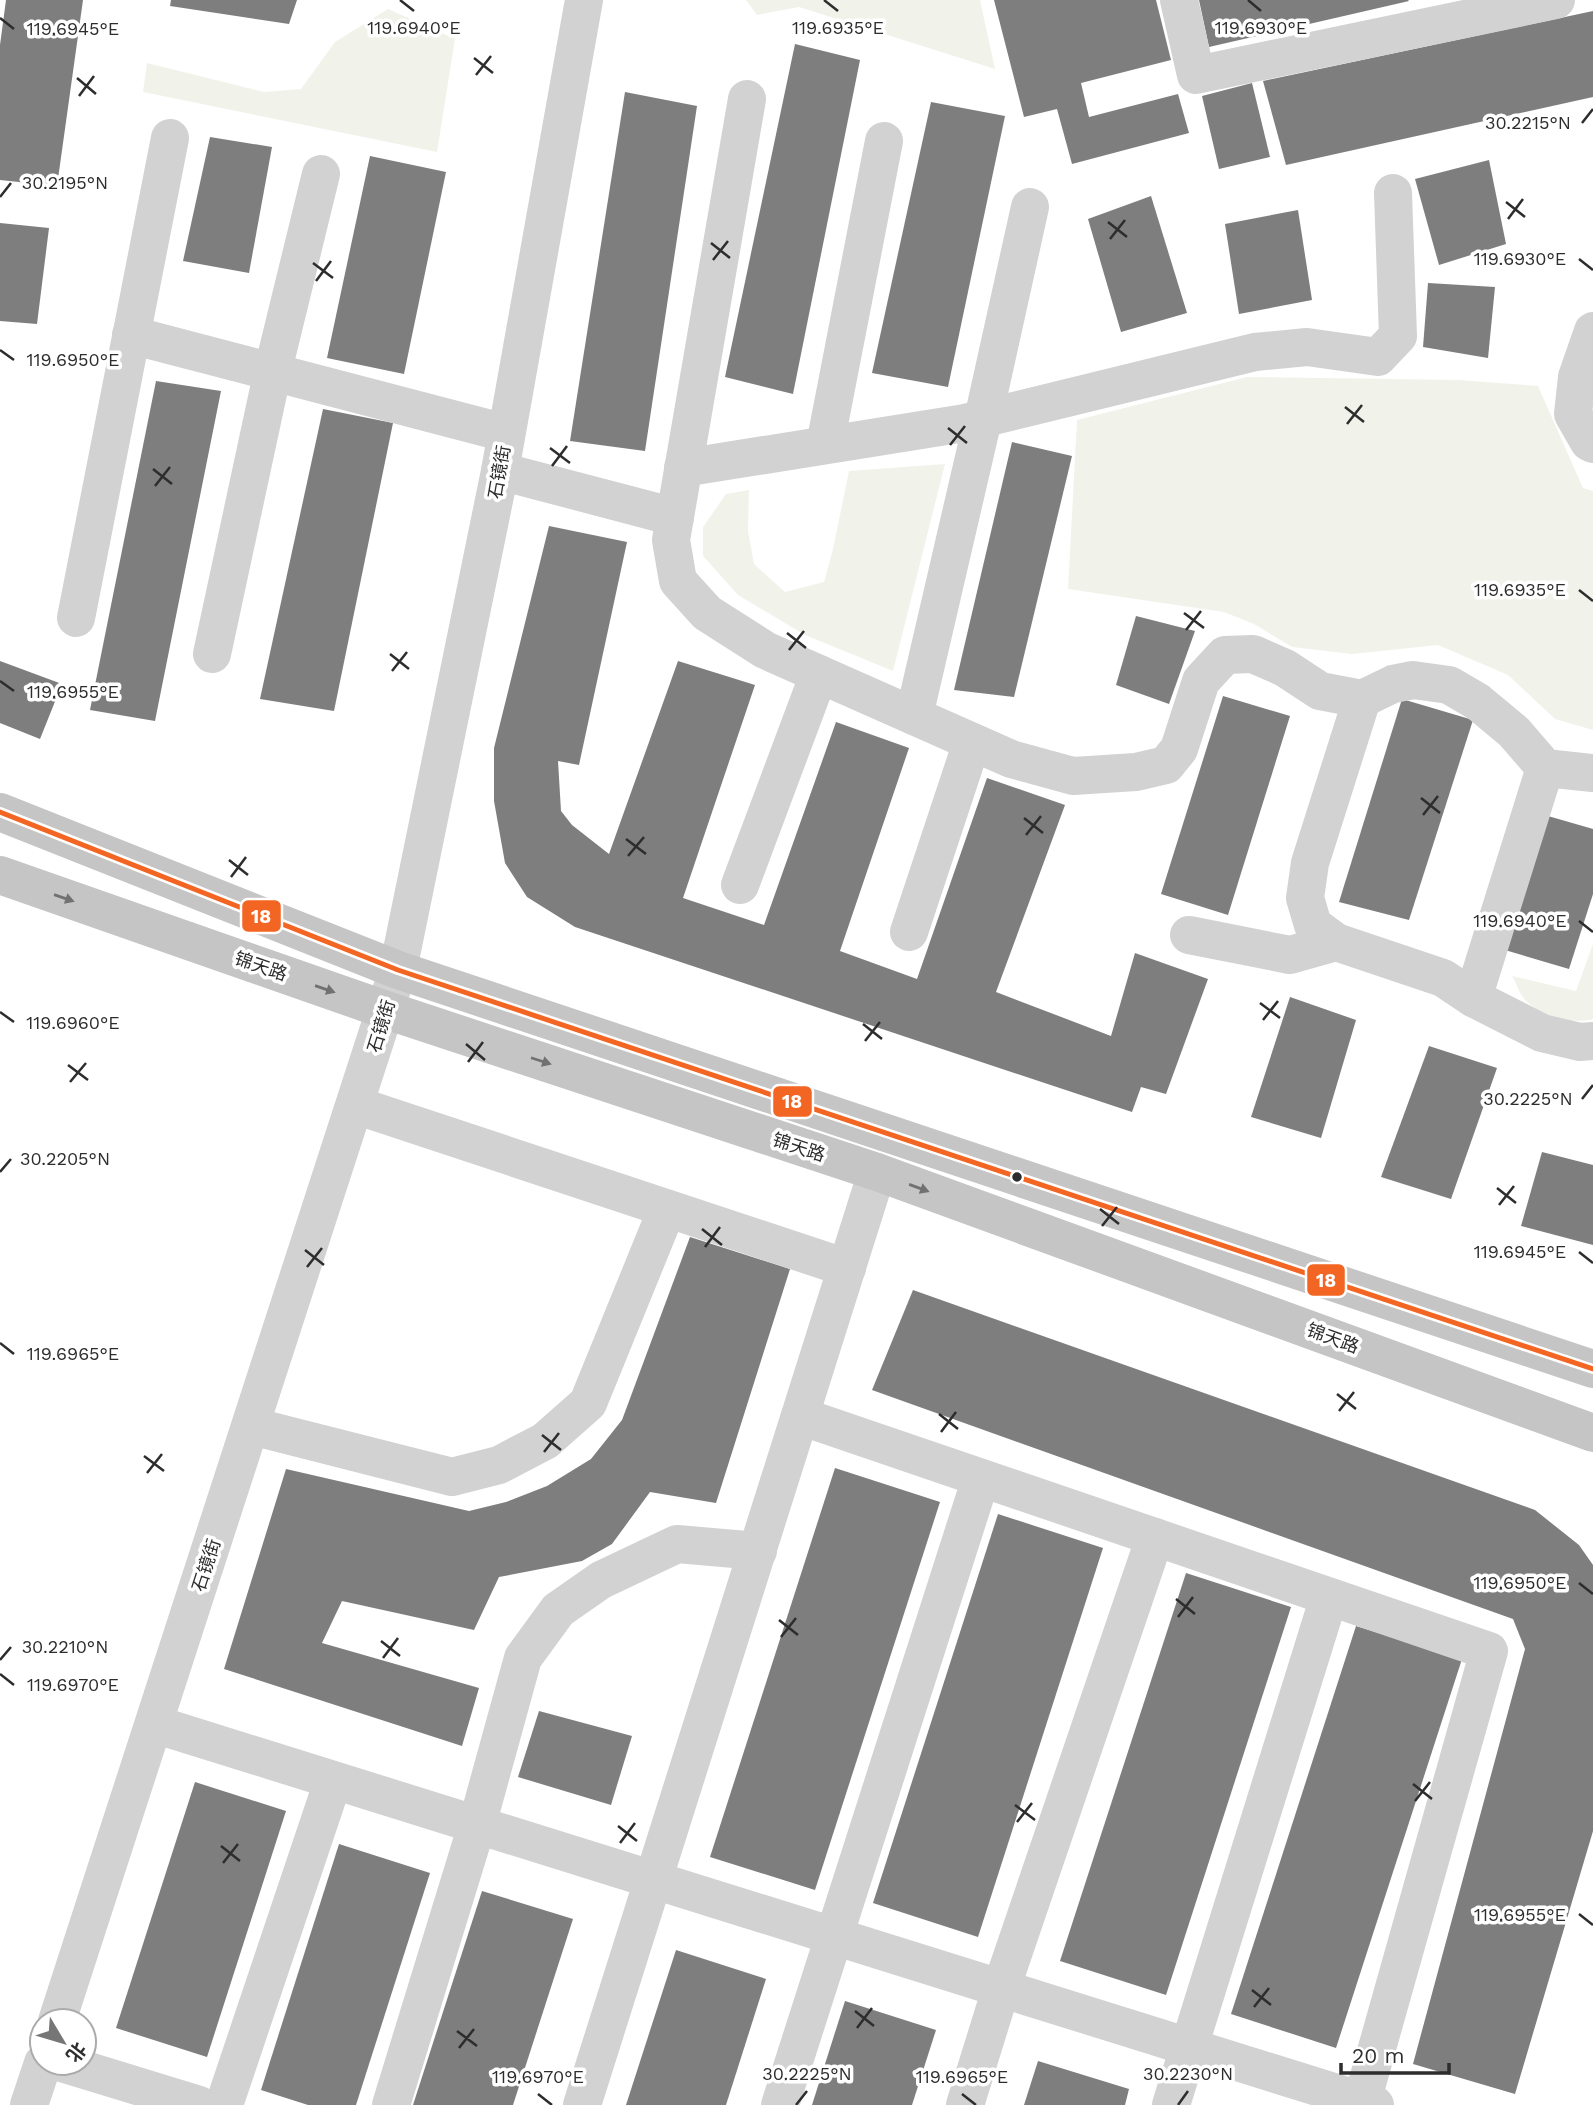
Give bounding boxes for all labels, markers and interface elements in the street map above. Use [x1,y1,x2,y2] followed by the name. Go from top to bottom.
[367,17,461,38] text: 119.6940°E
[792,17,884,38] text: 119.6935°E
[1215,17,1307,38] text: 119.6930°E
[27,18,119,39] text: 119.6945°E
[1485,112,1571,133] text: 30.2215°N
[22,172,108,193] text: 30.2195°N
[1474,248,1566,269] text: 119.6930°E
[27,349,119,370] text: 119.6950°E
[484,444,514,500] street label: 石镜街
[1474,579,1566,600] text: 119.6935°E
[27,681,119,702] text: 119.6955°E
[54,892,75,903] one-way arrow
[241,899,282,933] line badge: 18
[251,905,271,928] text: 18
[1473,910,1567,931] text: 119.6940°E
[232,947,290,985] street label: 锦天路
[315,984,336,995] one-way arrow
[363,997,399,1055] street label: 石镜街
[26,1012,120,1033] text: 119.6960°E
[531,1056,552,1067] one-way arrow
[772,1085,813,1118] line badge: 18
[1483,1088,1573,1109] text: 30.2225°N
[782,1090,802,1113] text: 18
[770,1129,828,1165] street label: 锦天路
[20,1148,110,1169] text: 30.2205°N
[1010,1170,1024,1184] unlabelled marker
[909,1183,930,1194] one-way arrow
[1474,1241,1566,1262] text: 119.6945°E
[1306,1263,1346,1297] line badge: 18
[1316,1269,1336,1292] text: 18
[1304,1319,1362,1357] street label: 锦天路
[27,1343,119,1364] text: 119.6965°E
[188,1536,224,1594] street label: 石镜街
[1474,1572,1566,1593] text: 119.6950°E
[22,1636,108,1657] text: 30.2210°N
[27,1674,119,1695] text: 119.6970°E
[1474,1904,1566,1925] text: 119.6955°E
[28,2007,98,2077] north arrow
[1341,2032,1450,2076] scale bar
[61,2038,91,2067] text: 北
[1352,2043,1404,2068] text: 20 m
[762,2063,852,2084] text: 30.2225°N
[1143,2063,1233,2084] text: 30.2230°N
[492,2066,584,2087] text: 119.6970°E
[916,2066,1008,2087] text: 119.6965°E

